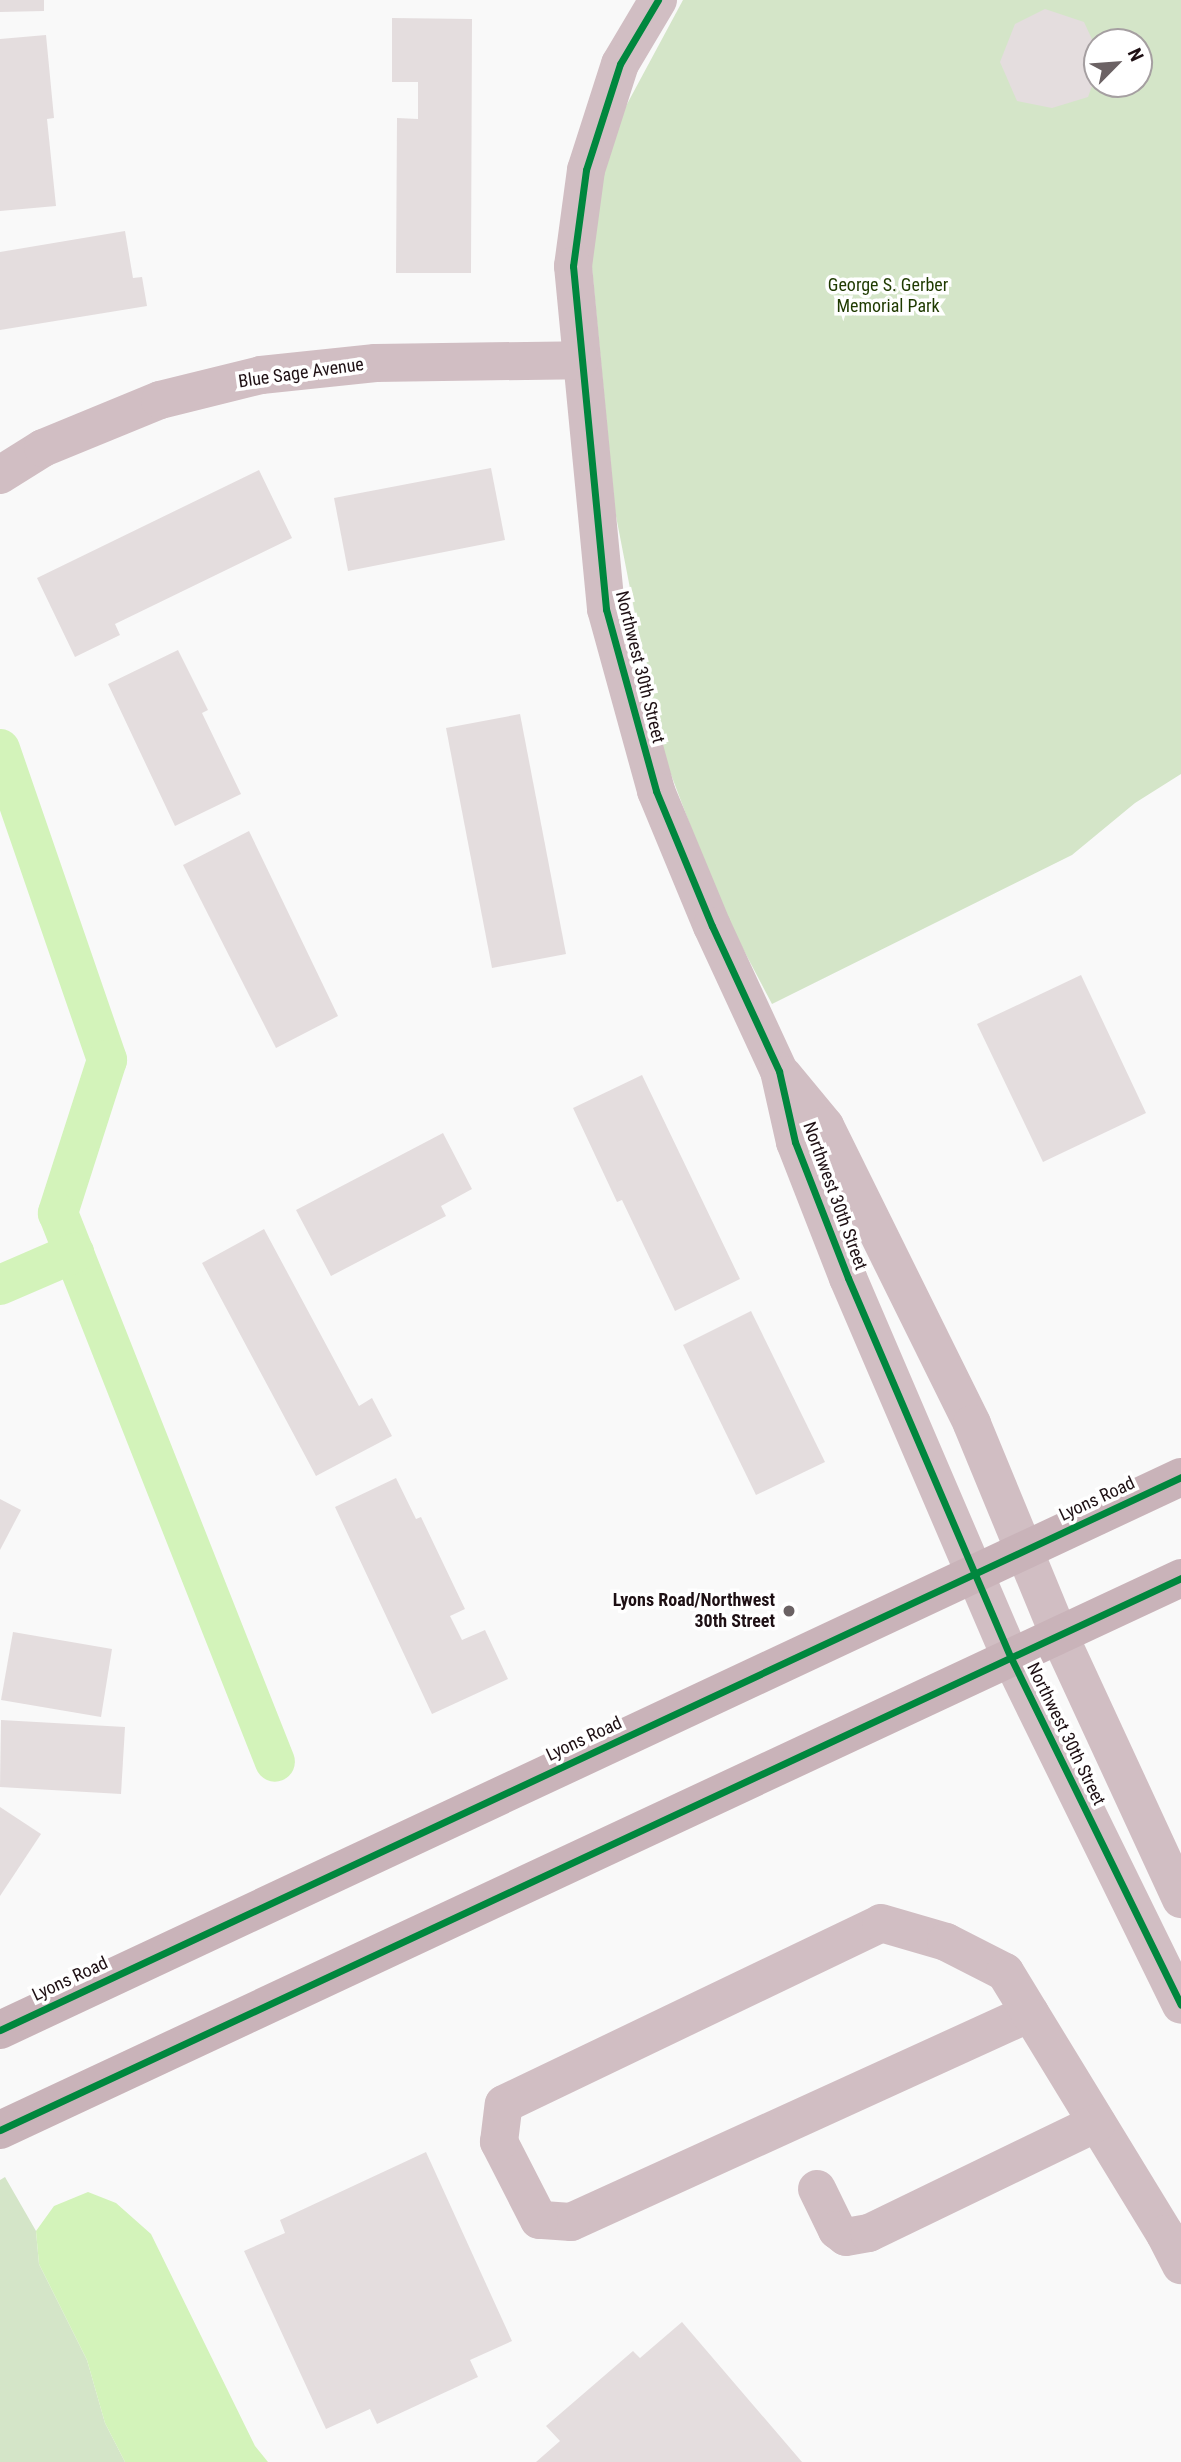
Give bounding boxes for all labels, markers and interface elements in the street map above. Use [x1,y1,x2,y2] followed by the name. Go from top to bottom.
[1083,28,1153,98] north arrow
[1123,45,1149,65] text: N
[828,275,948,318] park label: George S. Gerber Memorial Park
[237,354,365,392] street label: Blue Sage Avenue
[611,589,669,745] street label: Northwest 30th Street
[798,1119,872,1273] street label: Northwest 30th Street
[1056,1472,1138,1526] street label: Lyons Road
[613,1590,775,1632] place label: Lyons Road/Northwest 30th Street
[781,1603,797,1619] marker: Lyons Road/Northwest 30th Street
[1022,1659,1110,1809] street label: Northwest 30th Street
[543,1712,625,1766] street label: Lyons Road
[29,1952,111,2006] street label: Lyons Road

